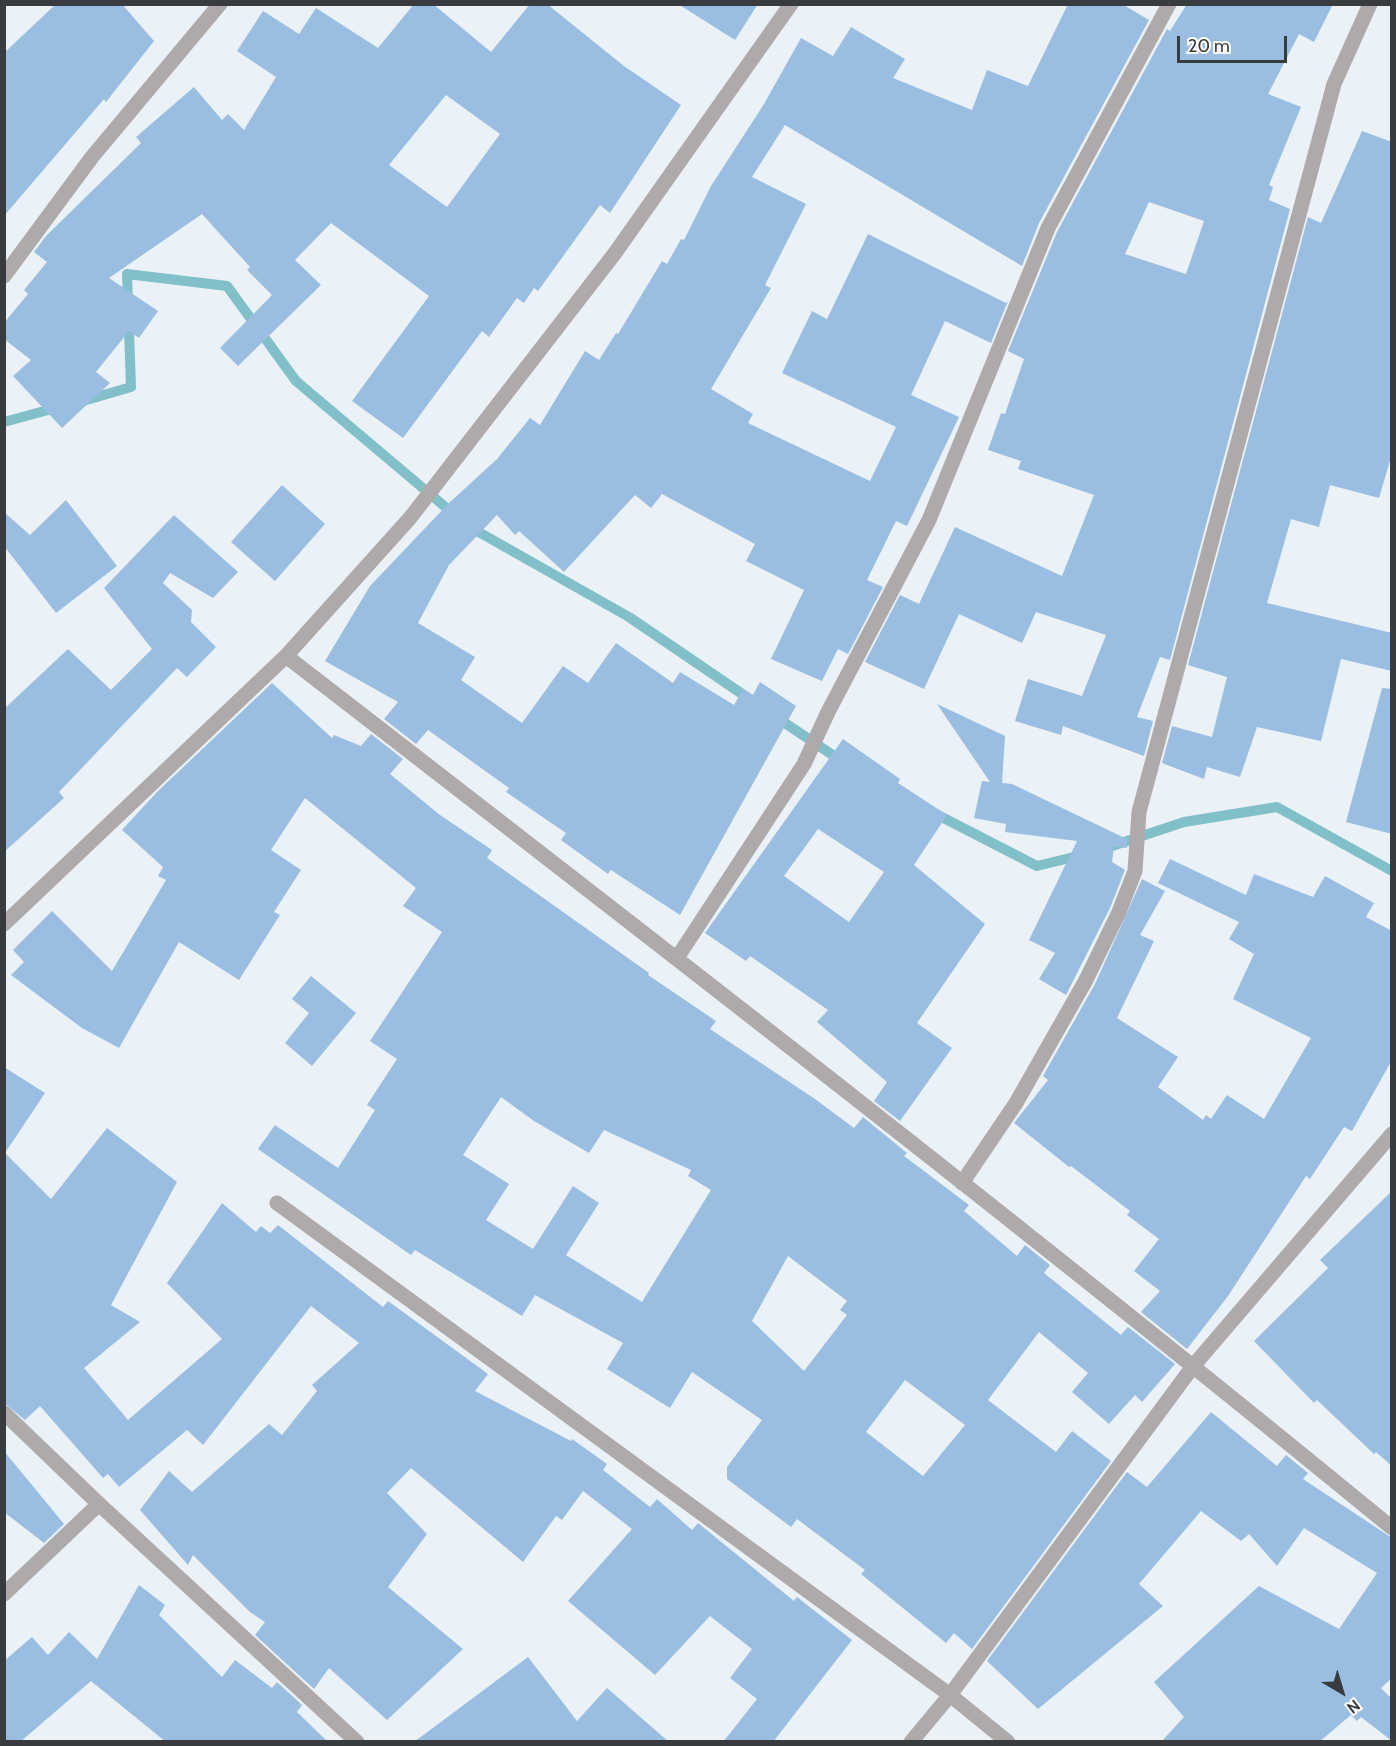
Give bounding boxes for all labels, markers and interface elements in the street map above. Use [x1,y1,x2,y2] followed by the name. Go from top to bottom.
[1180,24,1290,62] scale bar
[1188,35,1230,57] text: 20 m
[1312,1662,1372,1722] north arrow
[1343,1696,1364,1718] text: N

